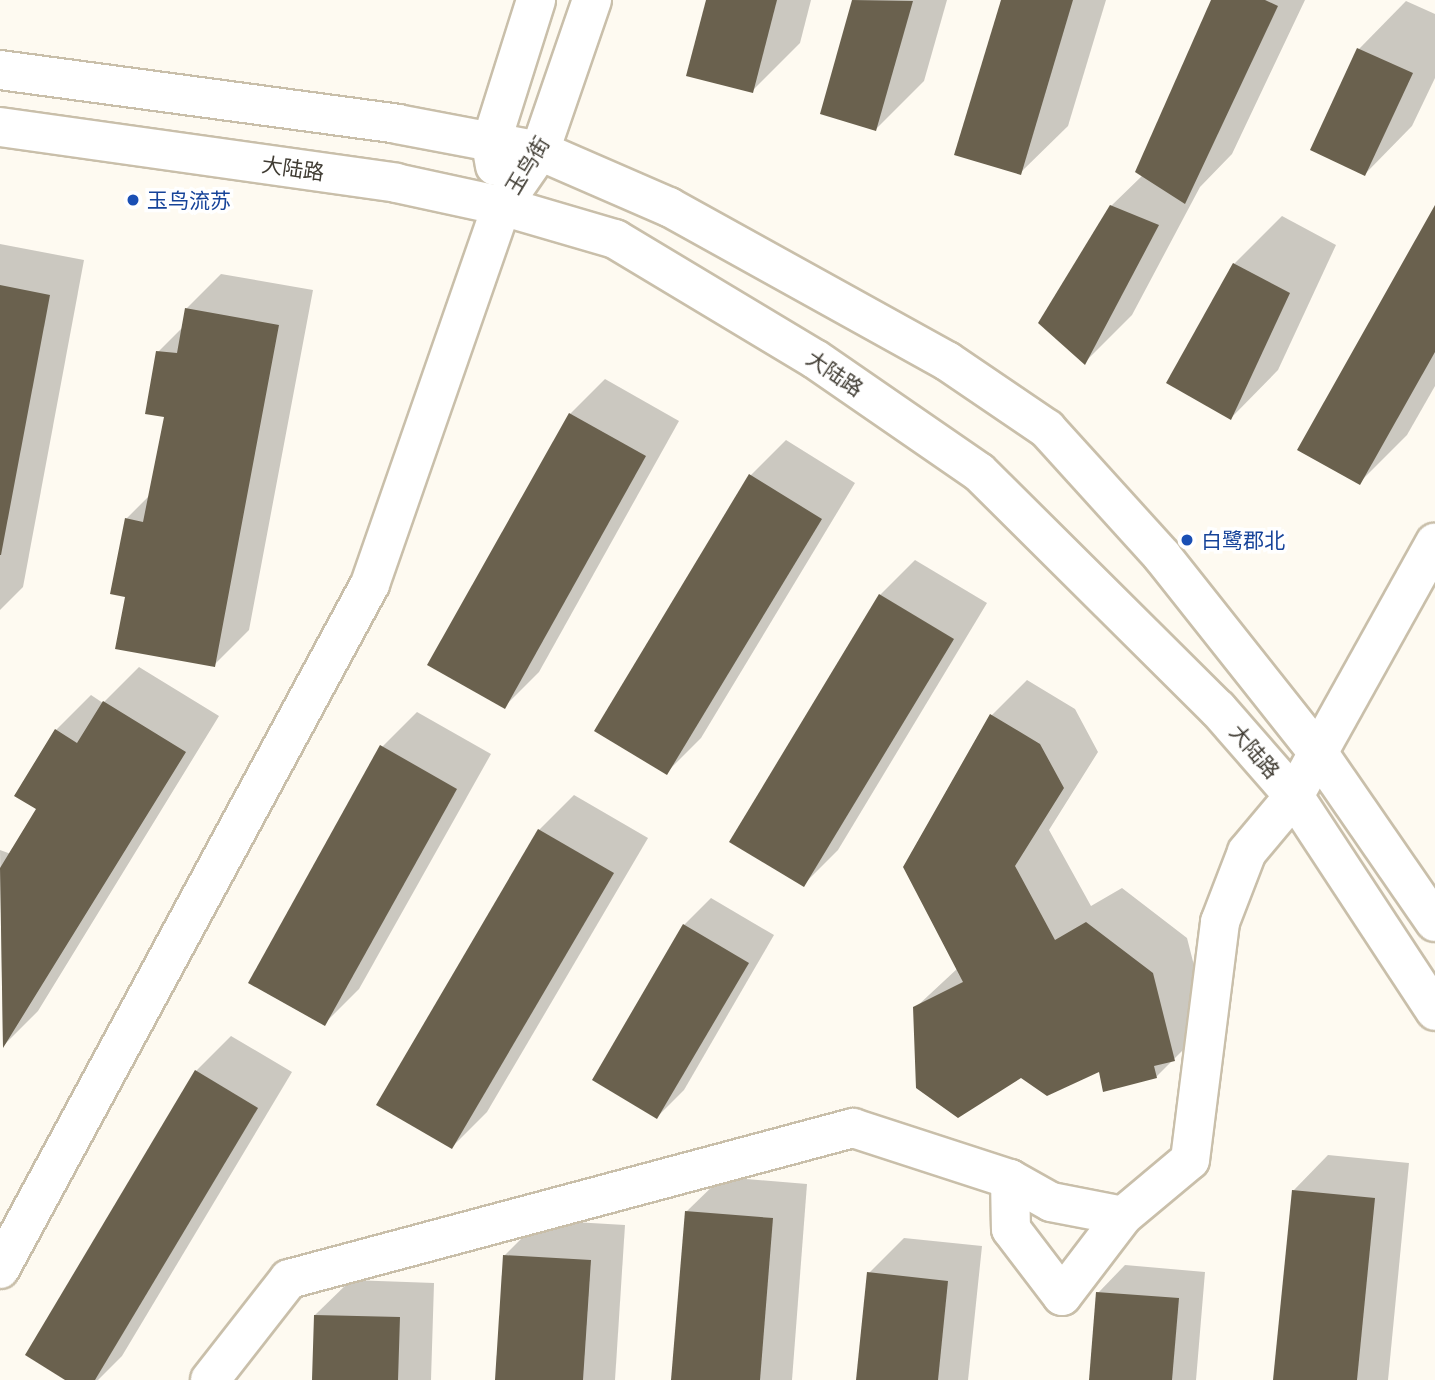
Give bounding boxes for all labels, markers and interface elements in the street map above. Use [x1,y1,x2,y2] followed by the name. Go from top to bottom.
[500,132,554,198] street label: 玉鸟街
[260,151,326,185] street label: 大陆路
[147,187,231,213] place label: 玉鸟流苏
[125,192,141,208] marker: 玉鸟流苏
[802,345,868,401] street label: 大陆路
[1201,527,1285,553] place label: 白鹭郡北
[1179,532,1195,548] marker: 白鹭郡北
[1225,719,1285,783] street label: 大陆路

